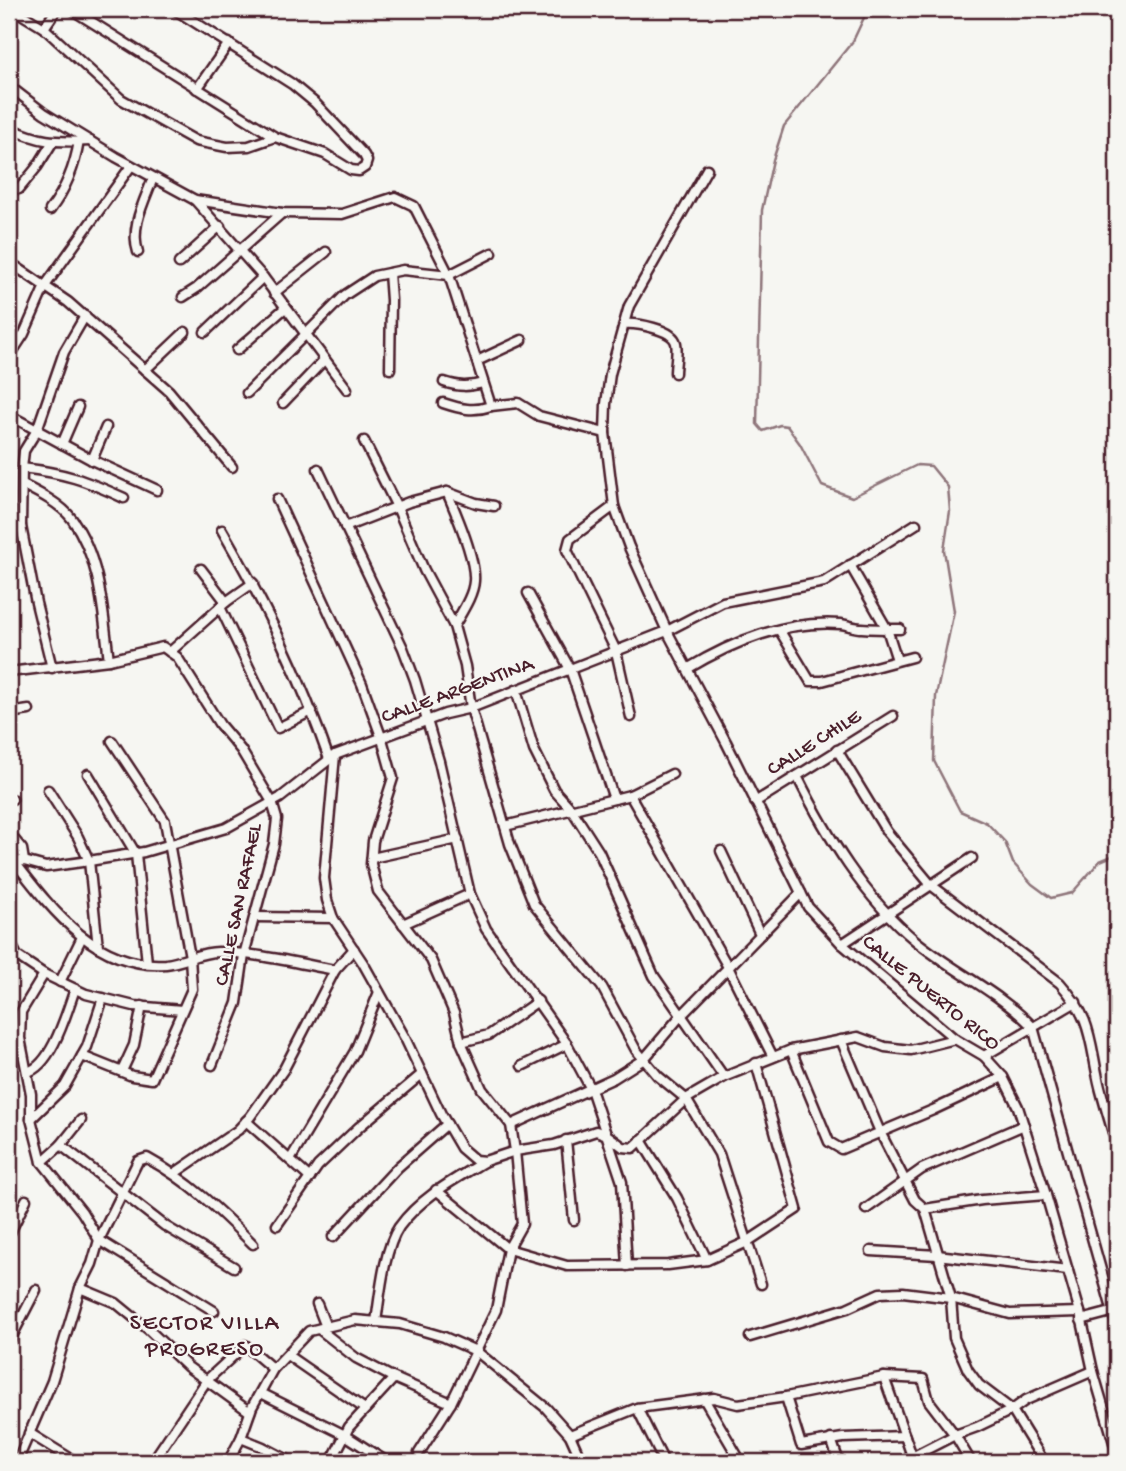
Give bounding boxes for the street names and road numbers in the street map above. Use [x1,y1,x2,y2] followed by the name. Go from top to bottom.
[379,652,539,731] street label: CALLE ARGENTINA
[763,705,868,783] street label: CALLE CHILE
[211,820,270,988] street label: CALLE SAN RAFAEL
[856,931,1004,1058] street label: CALLE PUERTO RICO

